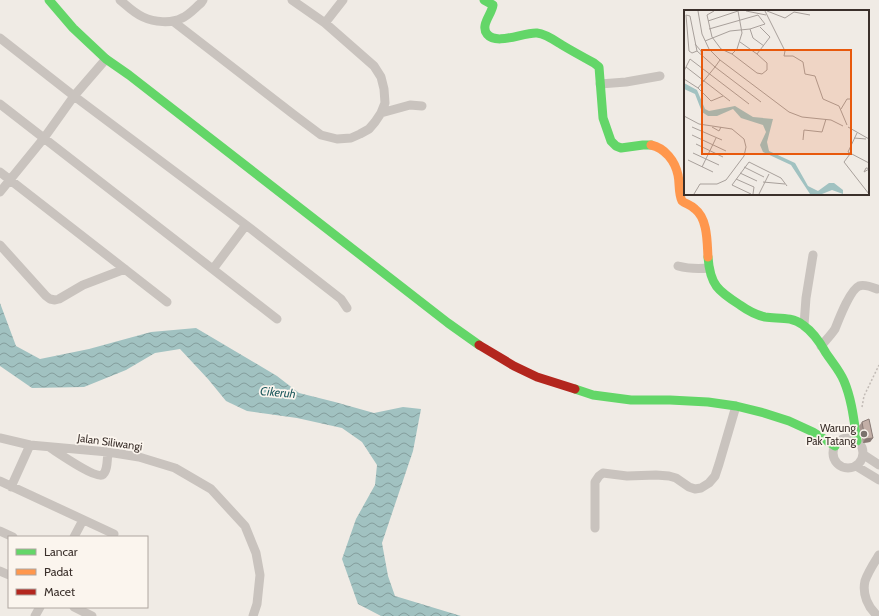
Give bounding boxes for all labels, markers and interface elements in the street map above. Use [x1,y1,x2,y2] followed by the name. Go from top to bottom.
[684,10,869,195] inset map
[260,383,296,401] water label: Cikeruh
[806,421,857,448] place label: Warung Pak Tatang
[859,429,869,439] marker: Warung Pak Tatang
[76,430,143,453] street label: Jalan Siliwangi
[8,536,148,608] legend
[44,544,78,559] text: Lancar
[44,564,73,579] text: Padat
[44,584,75,599] text: Macet

